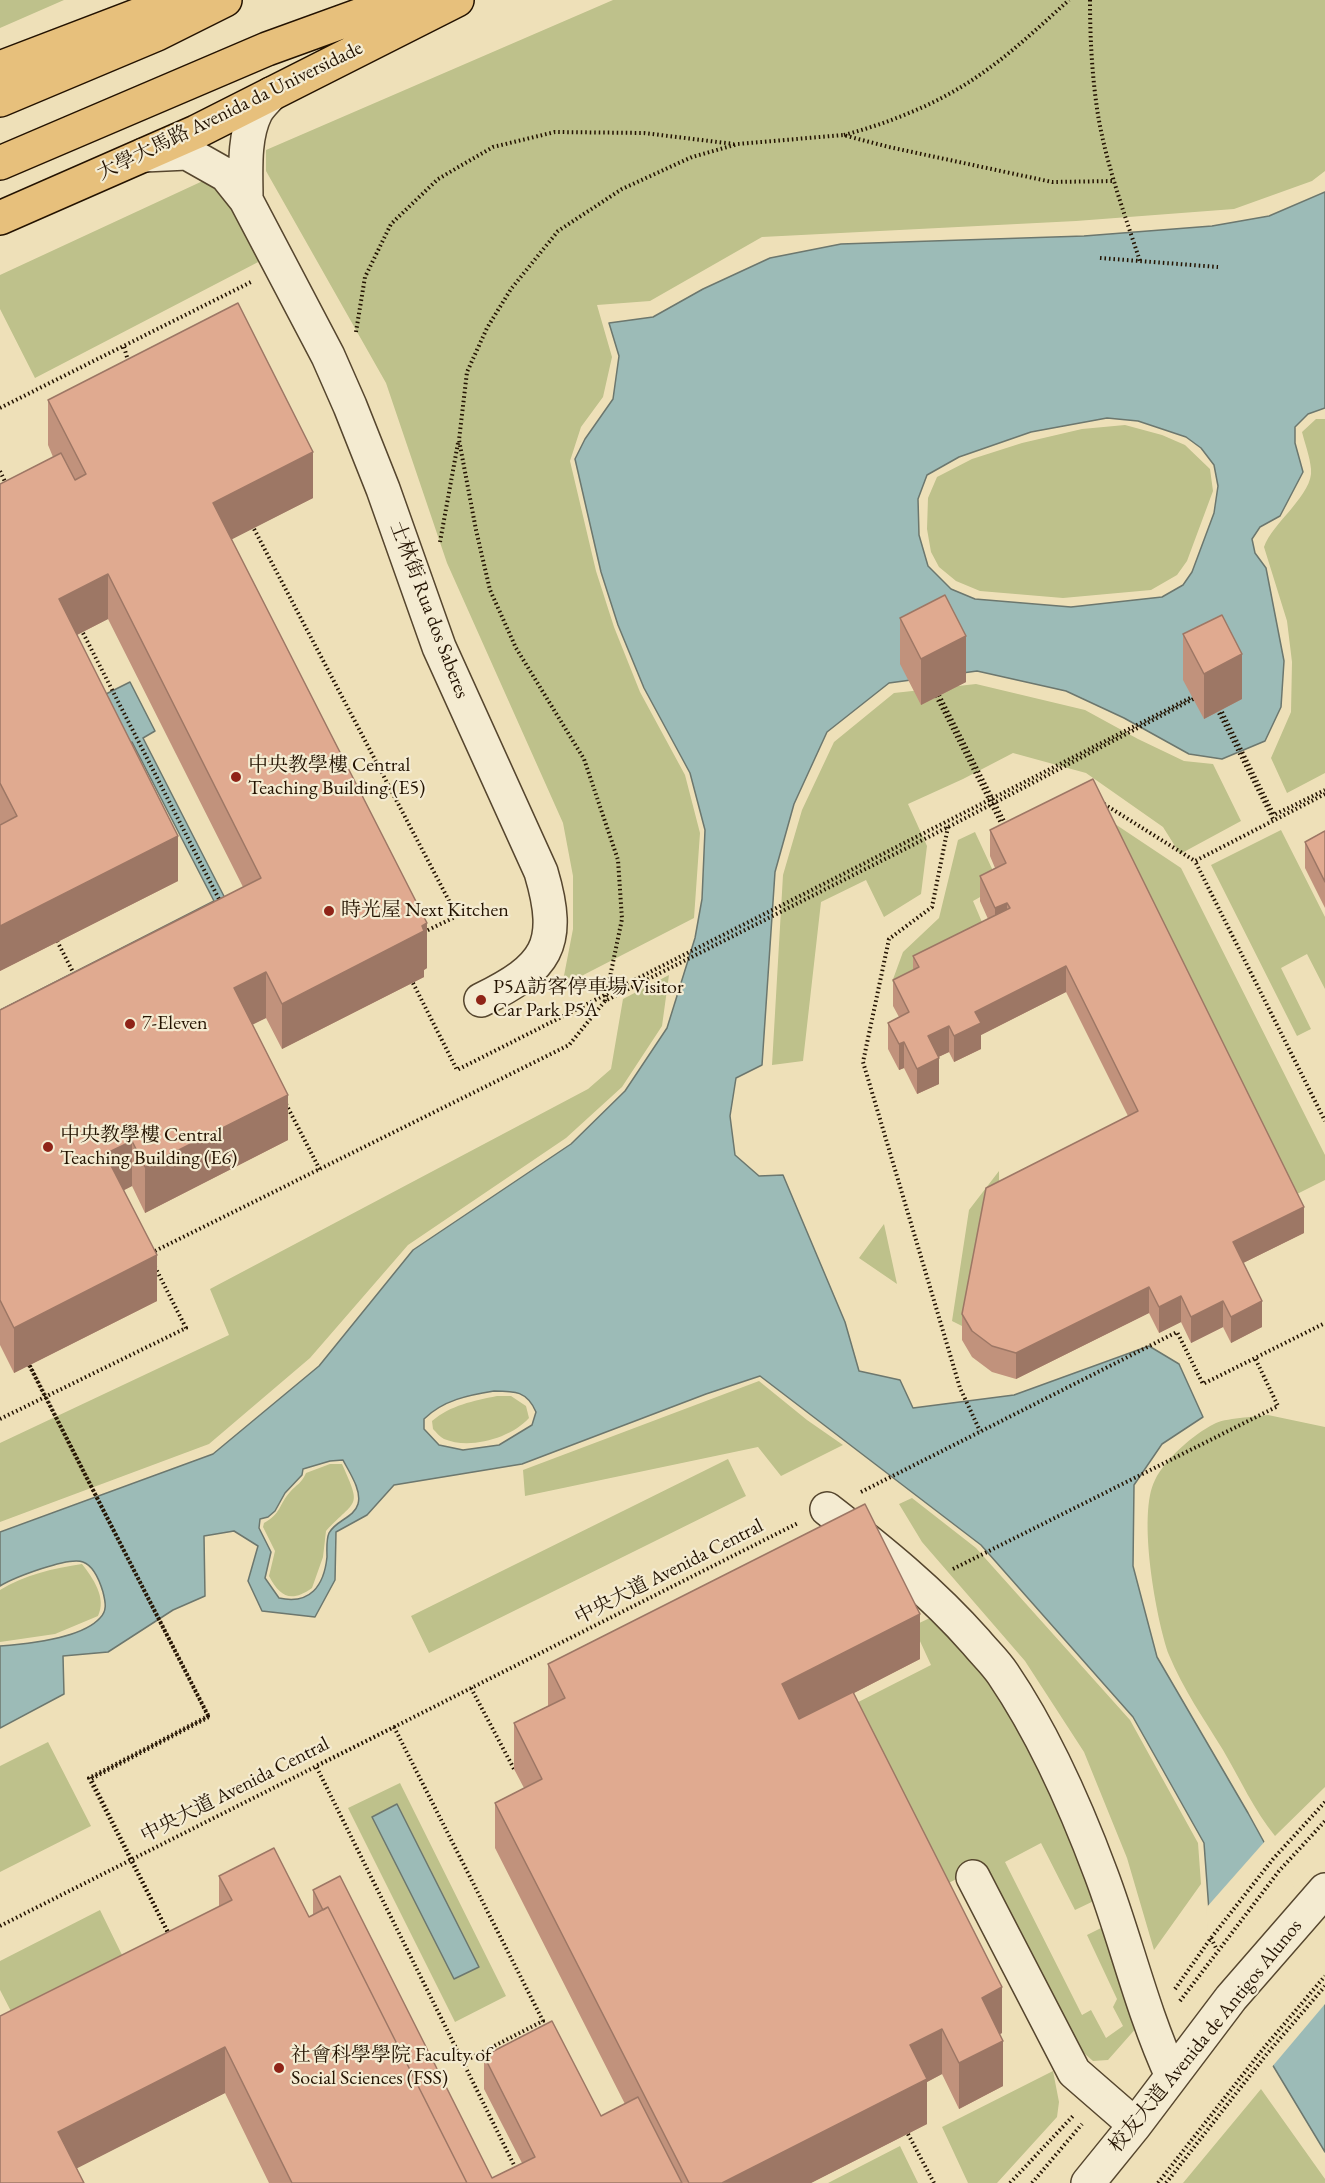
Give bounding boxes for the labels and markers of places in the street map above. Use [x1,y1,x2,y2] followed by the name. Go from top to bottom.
[248,754,425,801] place label: 中央教學樓 Central Teaching Building (E5)
[229,770,243,784] marker: 中央教學樓 Central Teaching Building (E5)
[341,899,509,923] place label: 時光屋 Next Kitchen
[322,904,336,918] marker: 時光屋 Next Kitchen
[493,976,684,1023] place label: P5A訪客停車場 Visitor Car Park P5A
[474,993,488,1007] marker: P5A訪客停車場 Visitor Car Park P5A
[142,1012,208,1036] place label: 7-Eleven
[123,1017,137,1031] marker: 7-Eleven
[60,1124,237,1171] place label: 中央教學樓 Central Teaching Building (E6)
[41,1140,55,1154] marker: 中央教學樓 Central Teaching Building (E6)
[291,2044,491,2091] place label: 社會科學學院 Faculty of Social Sciences (FSS)
[272,2061,286,2075] marker: 社會科學學院 Faculty of Social Sciences (FSS)

